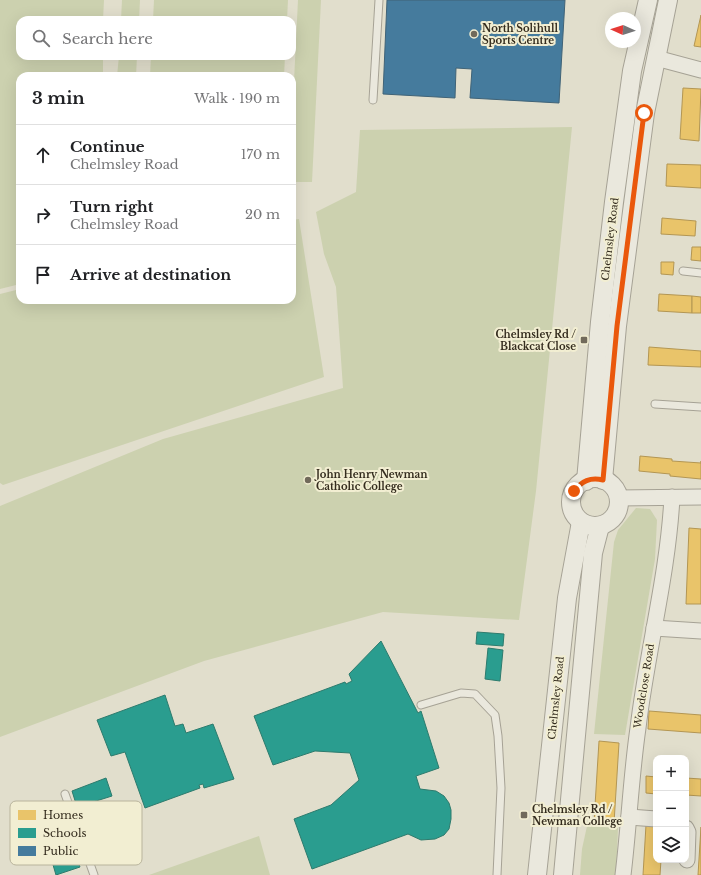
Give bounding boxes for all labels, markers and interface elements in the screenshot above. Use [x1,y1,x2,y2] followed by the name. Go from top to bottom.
[605,12,641,48] north arrow
[16,16,296,60] search box
[482,22,558,47] place label: North Solihull Sports Centre
[30,27,52,49] icon: search
[62,29,153,48] text: Search here
[469,29,479,39] marker: North Solihull Sports Centre
[32,88,85,109] text: 3 min
[194,90,280,107] text: Walk · 190 m
[635,104,653,122] route start
[70,137,145,156] text: Continue
[32,144,54,166] icon: ahead
[241,146,280,163] text: 170 m
[70,156,179,173] text: Chelmsley Road
[598,196,622,281] street label: Chelmsley Road
[70,197,153,216] text: Turn right
[32,204,54,226] icon: right
[245,206,280,223] text: 20 m
[70,216,179,233] text: Chelmsley Road
[32,264,54,286] icon: arrive
[70,265,231,284] text: Arrive at destination
[495,328,576,353] place label: Chelmsley Rd / Blackcat Close
[579,335,589,345] marker: Chelmsley Rd / Blackcat Close
[314,468,428,493] place label: John Henry Newman Catholic College
[303,475,313,485] marker: John Henry Newman Catholic College
[565,482,583,500] route end
[631,642,657,730] street label: Woodclose Road
[545,656,567,740] street label: Chelmsley Road
[653,755,689,863] map controls
[653,755,689,791] button: +
[653,791,689,827] button: −
[10,801,142,865] legend
[532,803,622,828] place label: Chelmsley Rd / Newman College
[43,808,83,822] text: Homes
[519,810,529,820] marker: Chelmsley Rd / Newman College
[43,826,87,840] text: Schools
[653,827,689,863] button: layers
[43,844,78,858] text: Public

